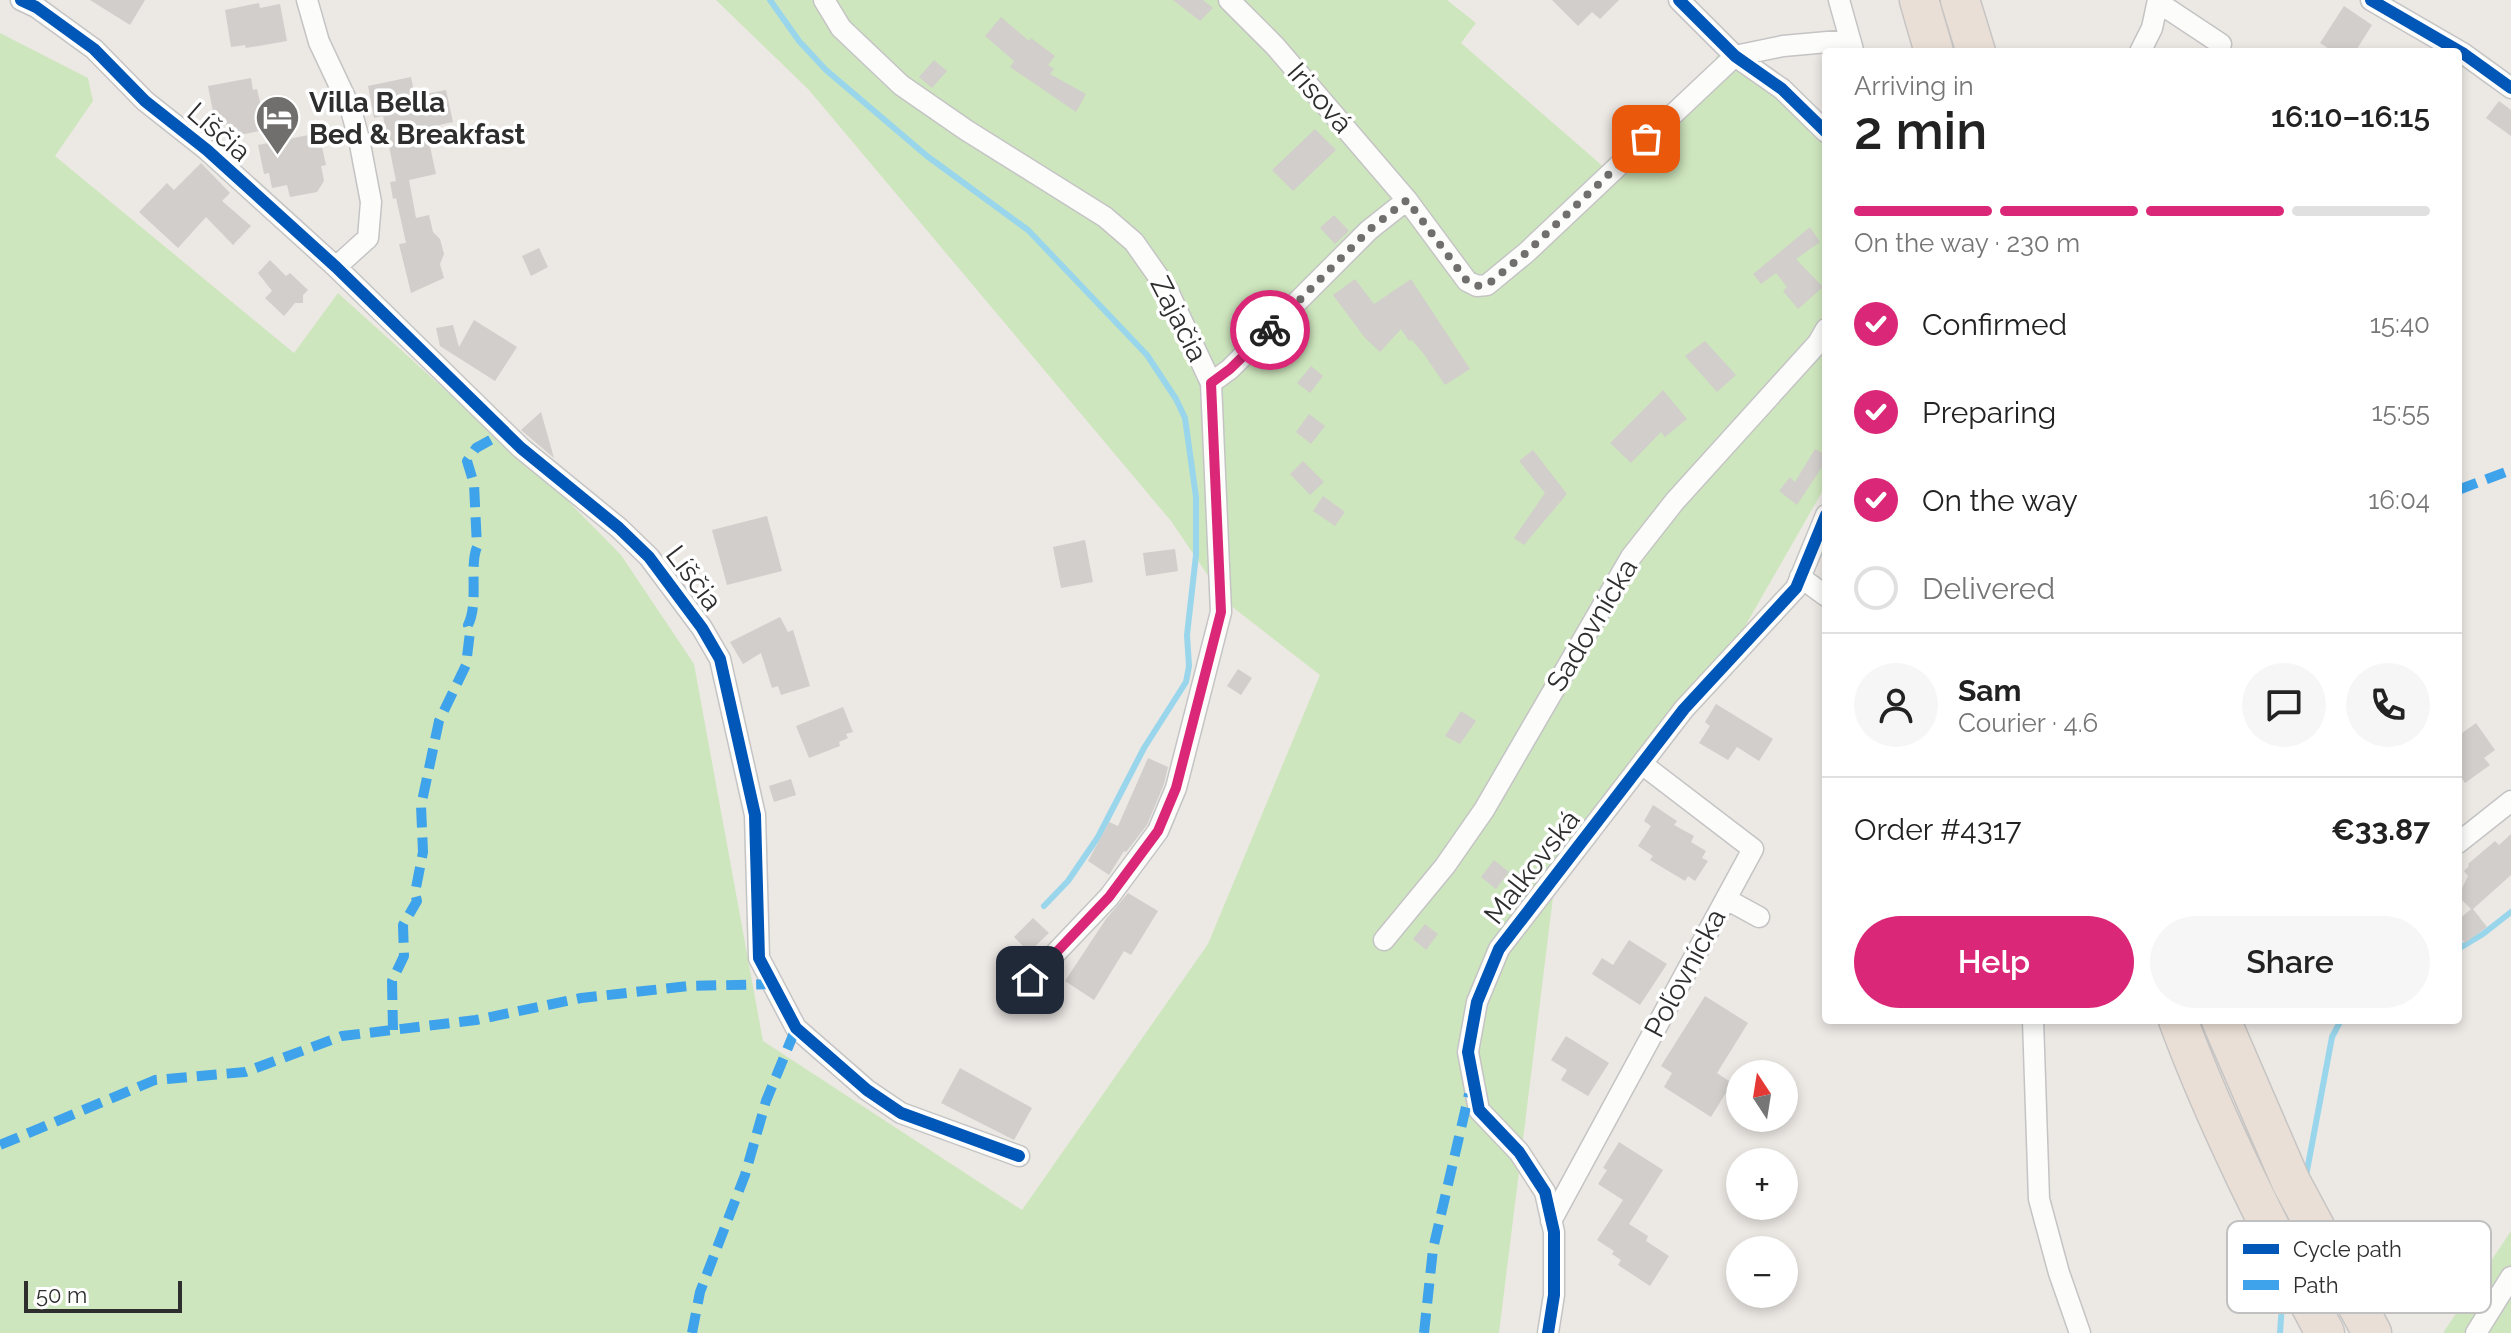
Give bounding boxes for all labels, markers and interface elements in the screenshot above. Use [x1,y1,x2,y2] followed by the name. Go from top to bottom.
[1281,56,1359,140] street label: Irisová
[1854,71,1974,101] text: Arriving in
[309,86,525,151] place label: Villa Bella Bed & Breakfast
[254,94,302,157] hotel icon: Villa Bella Bed & Breakfast
[181,96,257,168] street label: Líščia
[2271,99,2430,134] text: 16:10–16:15
[1854,100,1987,161] text: 2 min
[1612,105,1680,173] pin
[1624,117,1668,161] icon: bag
[1854,228,2080,258] text: On the way · 230 m
[1144,271,1214,367] street label: Zajačia
[1230,290,1310,370] courier
[1854,302,1898,346] icon: check
[1922,307,2067,342] text: Confirmed
[1248,308,1292,352] icon: bike
[2370,309,2430,339] text: 15:40
[1854,390,1898,434] icon: check
[1922,395,2056,430] text: Preparing
[2371,397,2430,427] text: 15:55
[1854,478,1898,522] icon: check
[1922,483,2078,518] text: On the way
[2368,485,2430,515] text: 16:04
[659,539,729,617] street label: Líščia
[1540,553,1644,697] street label: Sadovnícka
[1922,571,2055,606] text: Delivered
[1854,663,1938,747] button: person
[2242,663,2326,747] button: chat
[2346,663,2430,747] button: phone
[1958,673,2021,708] text: Sam
[1958,708,2098,738] text: Courier · 4.6
[1477,803,1587,931] street label: Malkovská
[1854,812,2021,847] text: Order #4317
[2331,812,2430,847] text: €33.87
[1637,903,1733,1043] street label: Poľovnícka
[1854,916,2134,1008] button: Help
[2150,916,2430,1008] button: Share
[996,946,1064,1014] pin
[1008,958,1052,1002] icon: home
[1726,1060,1798,1132] north arrow
[1726,1060,1798,1308] map controls
[1726,1148,1798,1220] button: +
[2227,1221,2491,1313] legend
[1726,1236,1798,1308] button: −
[2293,1236,2402,1262] text: Cycle path
[2293,1272,2339,1298] text: Path
[24,1277,182,1313] scale bar
[36,1282,87,1308] text: 50 m

